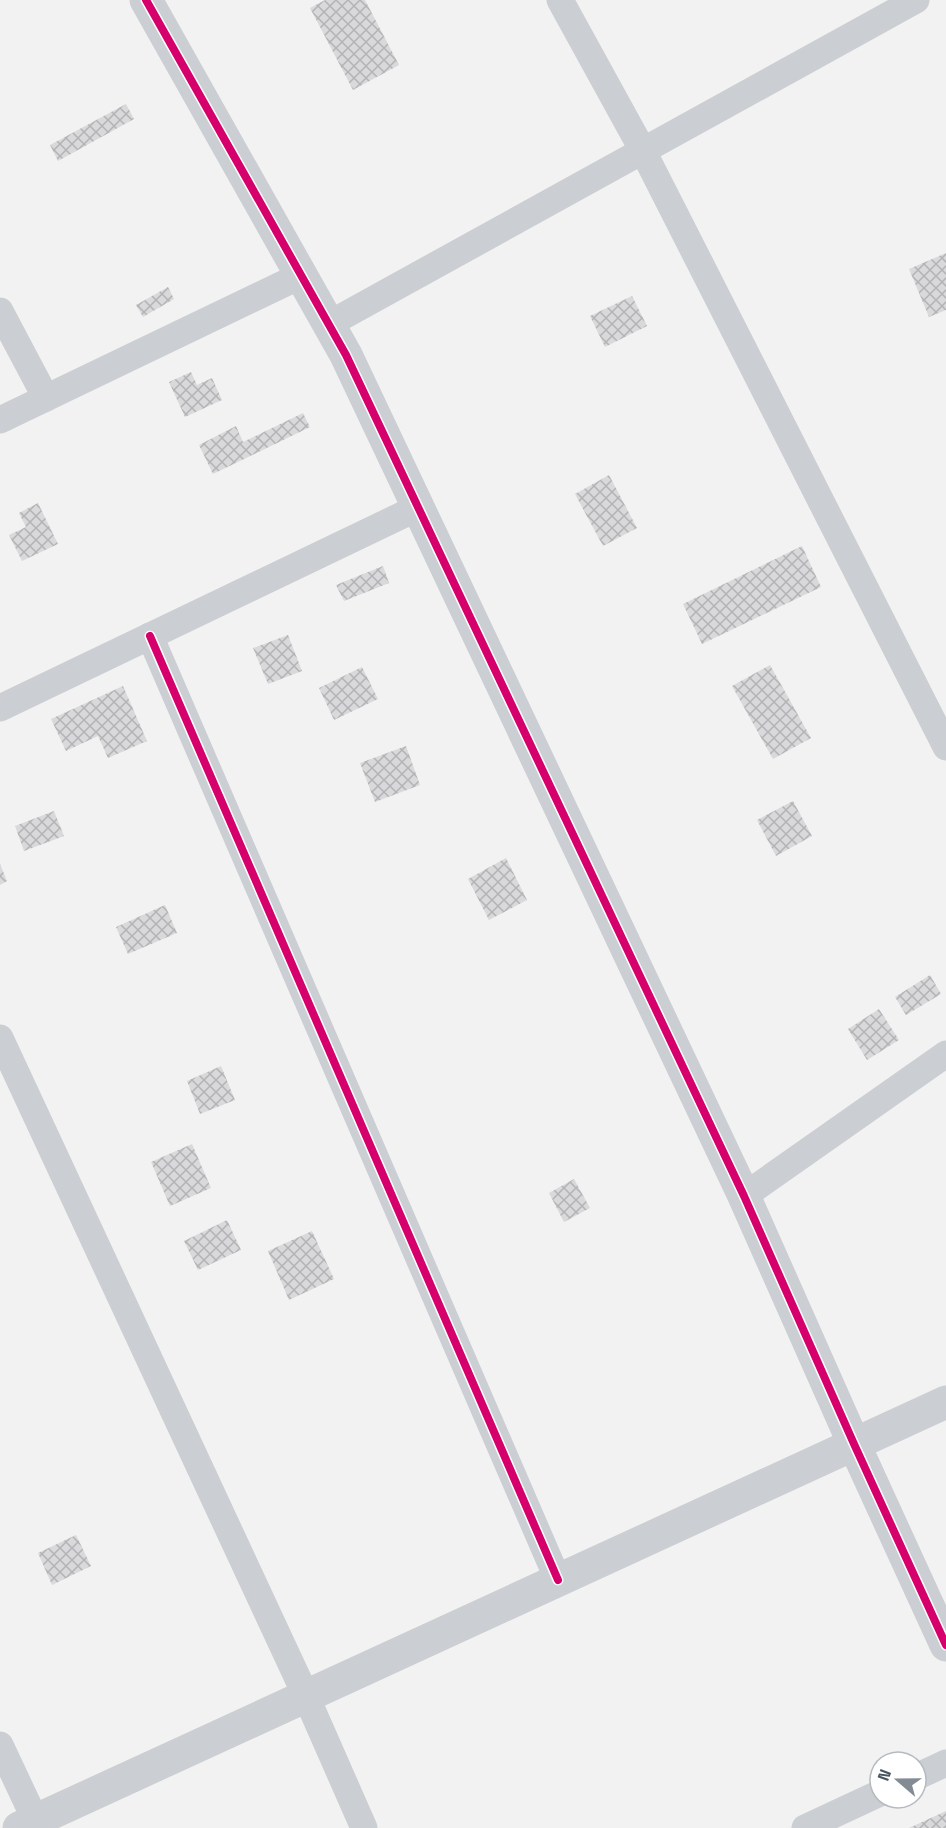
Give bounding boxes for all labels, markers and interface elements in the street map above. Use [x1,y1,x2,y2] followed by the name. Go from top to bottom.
[868,1750,928,1810] north arrow
[873,1766,896,1784] text: N

